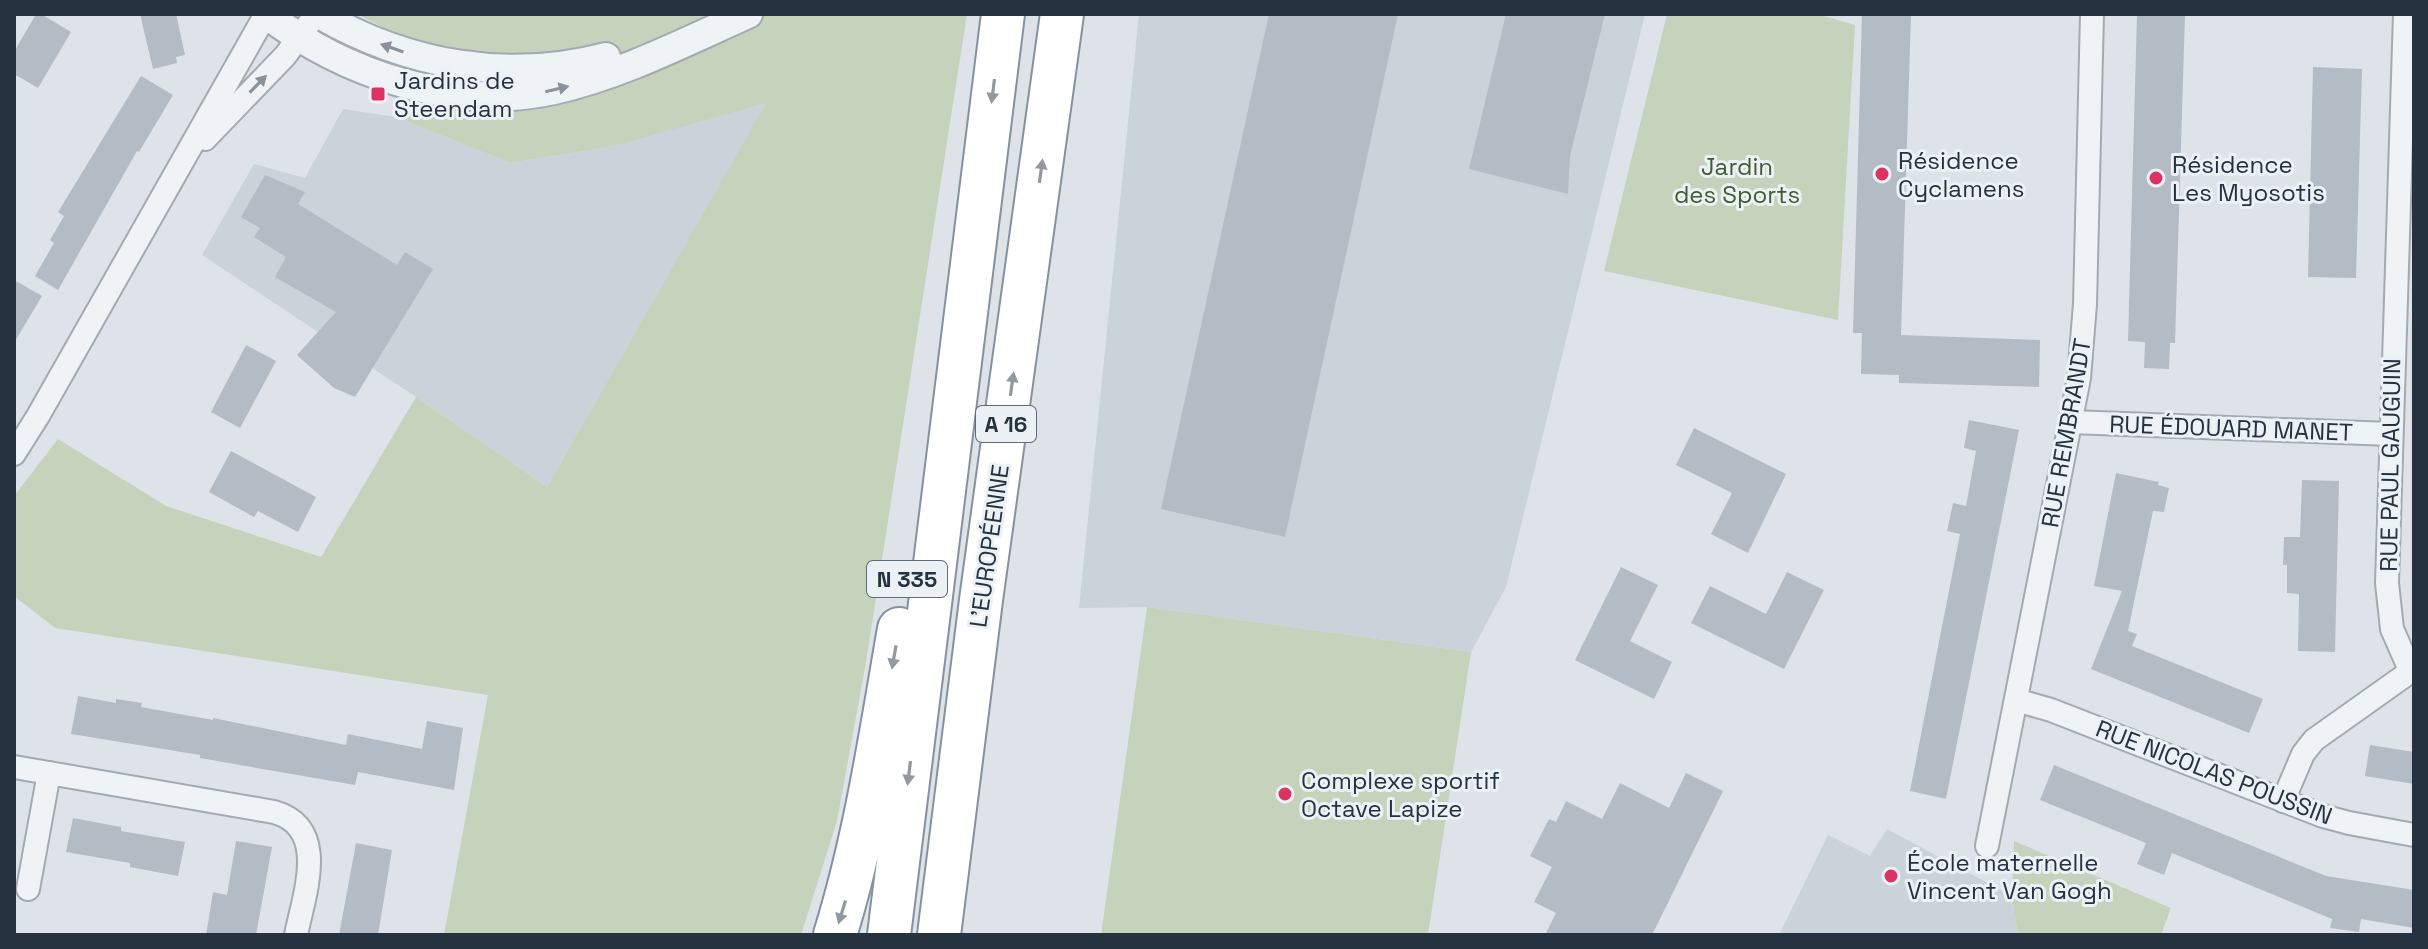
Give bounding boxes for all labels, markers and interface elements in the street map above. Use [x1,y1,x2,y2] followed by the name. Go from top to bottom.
[380,42,404,54] one-way arrow
[394,65,515,124] place label: Jardins de Steendam
[248,75,267,94] one-way arrow
[986,79,999,104] one-way arrow
[544,82,569,94] one-way arrow
[369,85,387,103] marker: Jardins de Steendam
[1898,145,2024,204] place label: Résidence Cyclamens
[2172,149,2325,208] place label: Résidence Les Myosotis
[1674,151,1800,210] park label: Jardin des Sports
[1035,158,1048,183] one-way arrow
[1873,165,1891,183] marker: Résidence Cyclamens
[2147,169,2165,187] marker: Résidence Les Myosotis
[2034,336,2098,530] street label: RUE REMBRANDT
[2373,358,2407,572] street label: RUE PAUL GAUGUIN
[1006,371,1019,396] one-way arrow
[976,406,1036,442] road number: A 16
[2109,408,2353,448] street label: RUE ÉDOUARD MANET
[962,463,1016,629] street label: L'EUROPÉENNE
[867,561,947,597] road number: N 335
[888,645,900,670] one-way arrow
[2091,713,2337,831] street label: RUE NICOLAS POUSSIN
[902,761,915,786] one-way arrow
[1301,765,1500,824] place label: Complexe sportif Octave Lapize
[1276,785,1294,803] marker: Complexe sportif Octave Lapize
[1907,847,2112,906] place label: École maternelle Vincent Van Gogh
[1882,867,1900,885] marker: École maternelle Vincent Van Gogh
[835,900,848,924] one-way arrow

